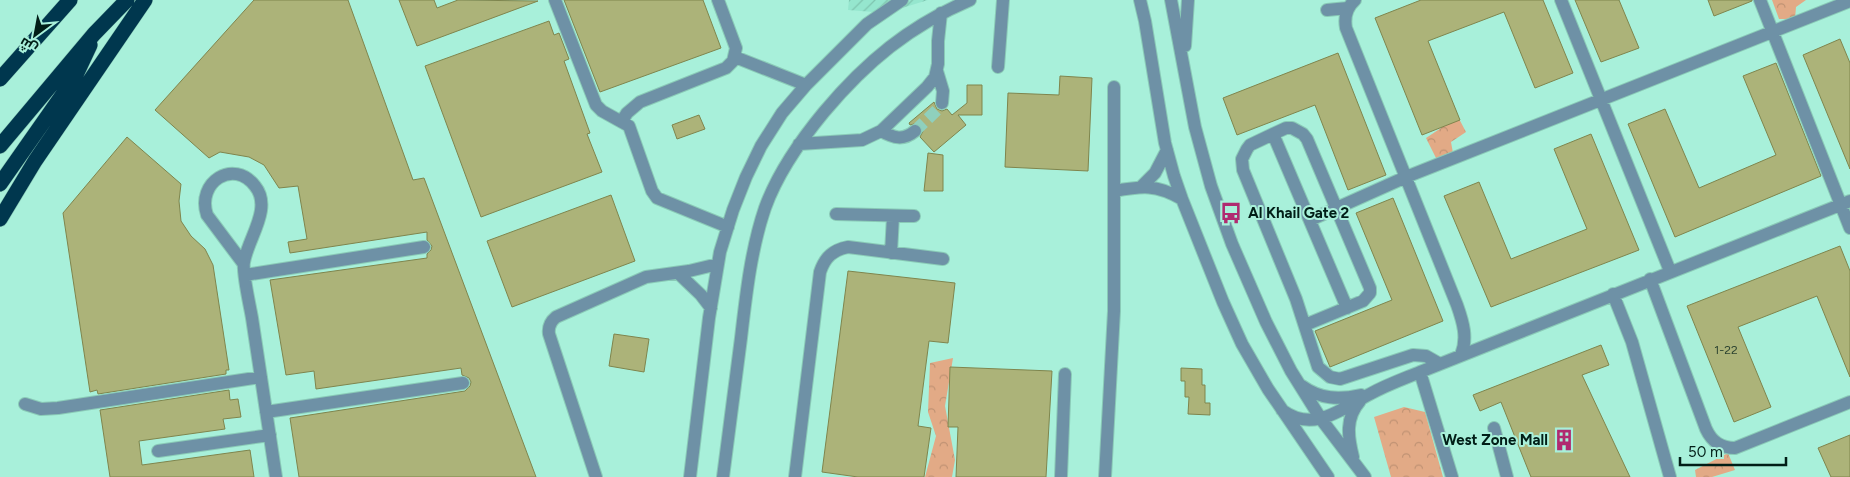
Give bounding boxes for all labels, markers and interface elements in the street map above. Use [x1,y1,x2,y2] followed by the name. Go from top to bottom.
[10,10,60,60] north arrow
[16,34,40,58] text: ش
[1218,200,1244,226] bus stop icon: Al Khail Gate 2
[1248,204,1350,222] place label: Al Khail Gate 2
[1714,343,1738,357] house number: 1-22
[1551,427,1577,453] building icon: West Zone Mall
[1442,431,1548,449] place label: West Zone Mall
[1680,434,1786,466] scale bar
[1688,443,1723,461] text: 50 m

